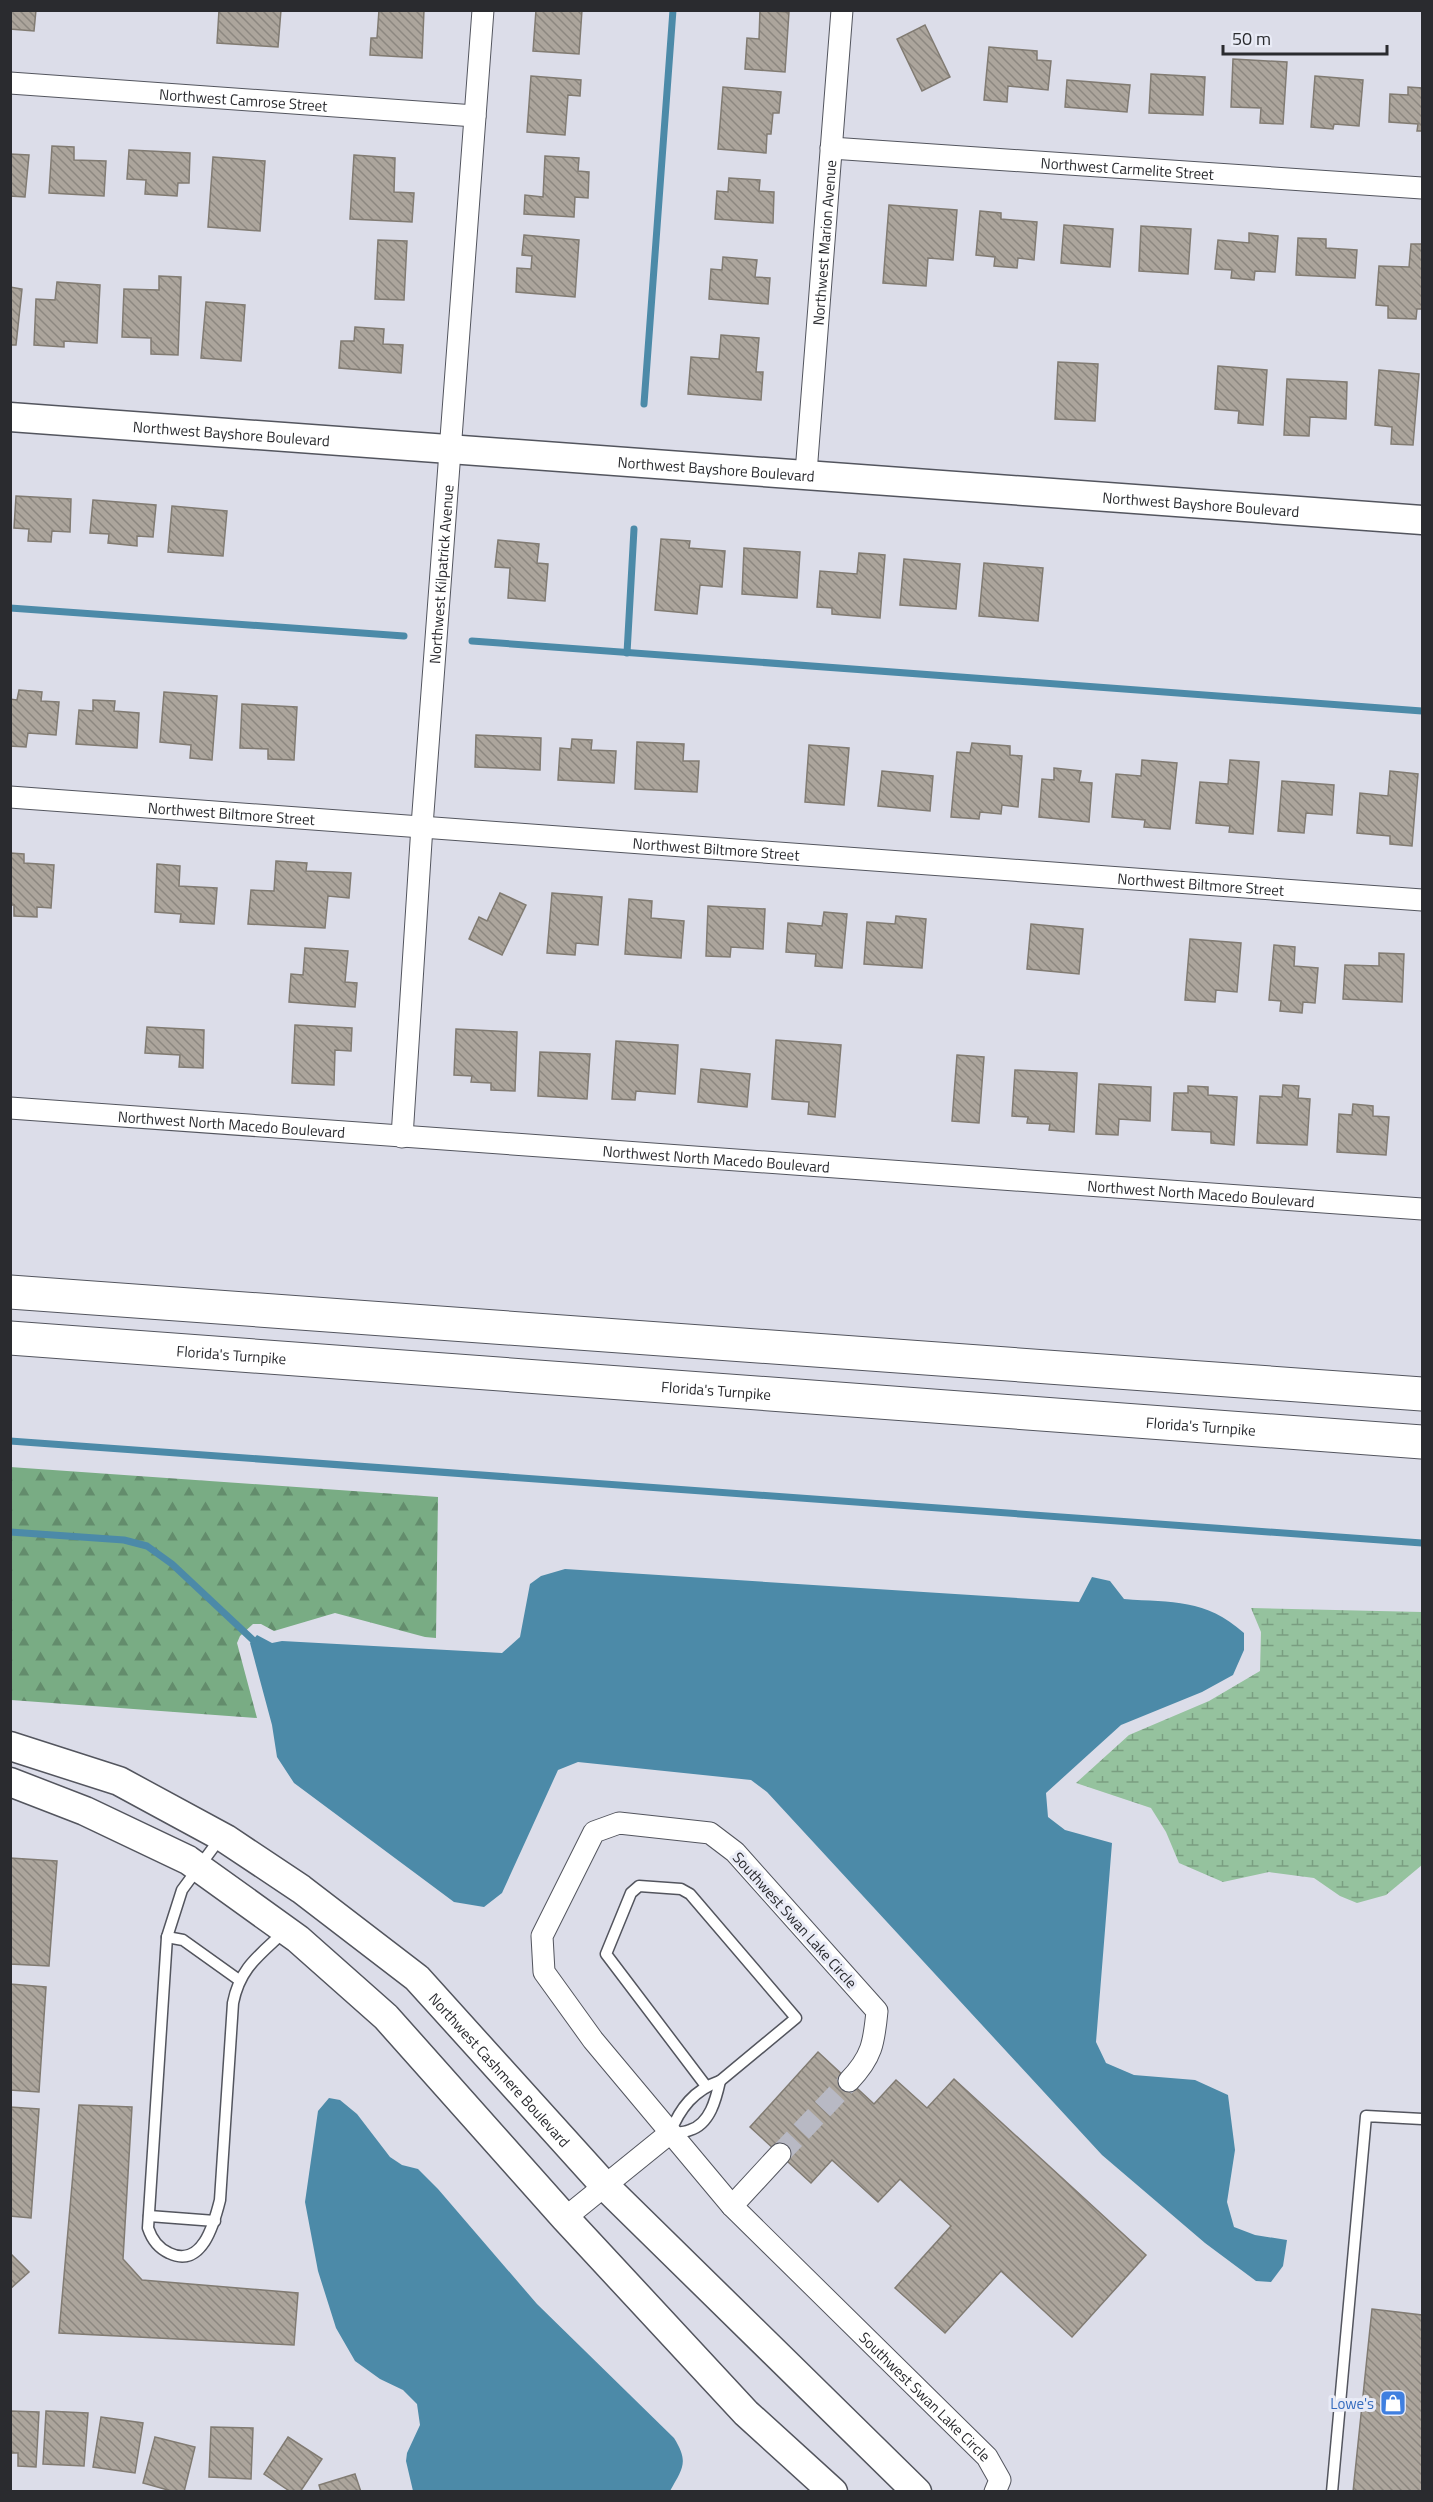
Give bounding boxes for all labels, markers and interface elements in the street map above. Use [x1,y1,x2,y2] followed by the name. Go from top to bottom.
[1223,18,1386,56] scale bar
[1232,25,1271,52] text: 50 m
[158,82,329,117] street label: Northwest Camrose Street
[1040,151,1215,185] street label: Northwest Carmelite Street
[806,159,842,326] street label: Northwest Marion Avenue
[132,415,331,452] street label: Northwest Bayshore Boulevard
[617,450,815,487] street label: Northwest Bayshore Boulevard
[423,484,459,665] street label: Northwest Kilpatrick Avenue
[1102,485,1300,523] street label: Northwest Bayshore Boulevard
[147,796,316,831] street label: Northwest Biltmore Street
[632,831,801,866] street label: Northwest Biltmore Street
[1117,866,1286,901] street label: Northwest Biltmore Street
[117,1104,346,1143] street label: Northwest North Macedo Boulevard
[602,1139,831,1178] street label: Northwest North Macedo Boulevard
[1087,1174,1315,1213] street label: Northwest North Macedo Boulevard
[176,1339,287,1370] street label: Florida's Turnpike
[660,1374,772,1406] street label: Florida's Turnpike
[1145,1410,1257,1441] street label: Florida's Turnpike
[727,1847,863,1993] street label: Southwest Swan Lake Circle
[424,1987,576,2152] street label: Northwest Cashmere Boulevard
[854,2326,996,2466] street label: Southwest Swan Lake Circle
[1378,2388,1408,2418] shop icon: Lowe's
[1330,2392,1374,2415] place label: Lowe's

